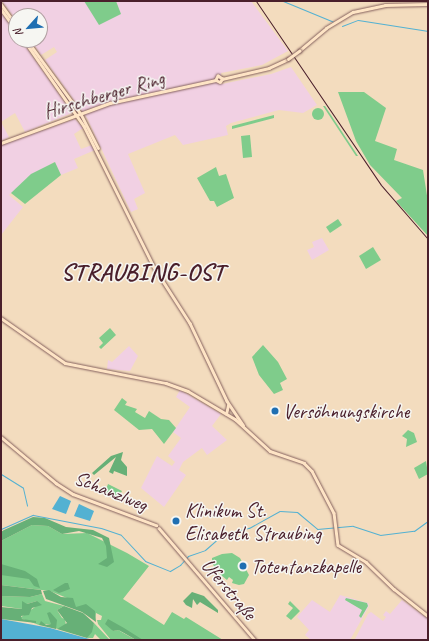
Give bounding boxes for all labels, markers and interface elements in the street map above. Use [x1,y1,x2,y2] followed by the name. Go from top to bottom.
[8,8,48,48] north arrow
[10,27,26,39] text: N
[41,66,167,124] street label: Hirschberger Ring
[62,259,224,287] district label: STRAUBING-OST
[283,399,409,423] place label: Versöhnungskirche
[270,406,280,416] marker: Versöhnungskirche
[71,465,151,517] street label: Schanzlweg
[185,498,322,545] place label: Klinikum St. Elisabeth Straubing
[170,515,182,527] marker: Klinikum St. Elisabeth Straubing
[196,553,262,625] street label: Uferstraße
[251,554,361,578] place label: Totentanzkapelle
[238,561,248,571] marker: Totentanzkapelle

